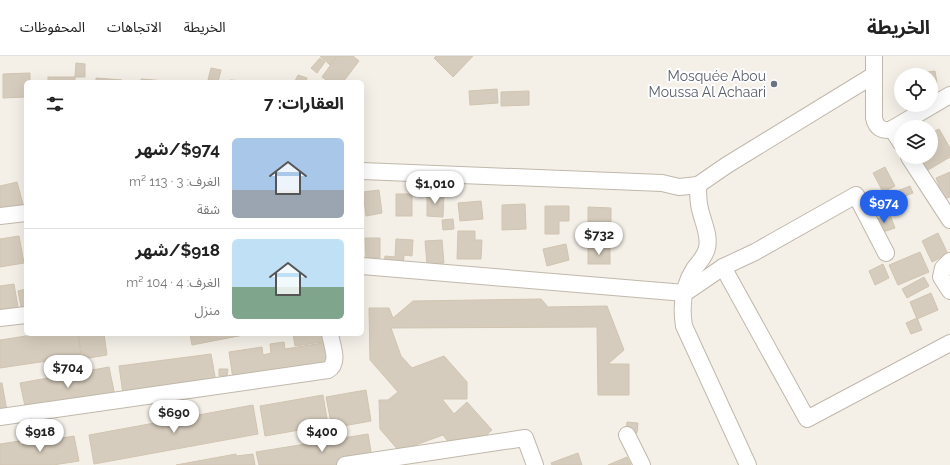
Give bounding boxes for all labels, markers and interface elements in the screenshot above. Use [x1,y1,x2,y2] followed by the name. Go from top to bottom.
[867,16,930,38] text: الخريطة
[20,19,85,35] text: المحفوظات
[107,19,162,35] text: الاتجاهات
[184,19,226,35] text: الخريطة
[649,68,766,100] place label: Mosquée Abou Moussa Al Achaari
[894,68,938,164] map controls
[894,68,938,112] button: locate
[769,79,779,89] marker: Mosquée Abou Moussa Al Achaari
[44,93,66,115] icon: filters
[264,93,344,113] text: العقارات: 7
[894,120,938,164] button: layers
[135,139,220,159] text: $974/شهر
[264,154,312,202] icon: home
[402,171,468,205] pin: $1,010
[129,174,220,189] text: الغرف: 3 · 113 m²
[415,176,455,191] text: $1,010
[860,190,908,224] pin: $974
[869,195,899,210] text: $974
[197,202,220,217] text: شقة
[575,222,623,256] pin: $732
[584,227,614,242] text: $732
[135,240,220,260] text: $918/شهر
[264,255,312,303] icon: home
[126,275,220,290] text: الغرف: 4 · 104 m²
[195,303,220,318] text: منزل
[44,355,92,389] pin: $704
[53,360,83,375] text: $704
[150,400,198,434] pin: $690
[158,405,190,420] text: $690
[16,419,64,453] pin: $918
[298,419,346,453] pin: $400
[25,424,55,439] text: $918
[306,424,338,439] text: $400

